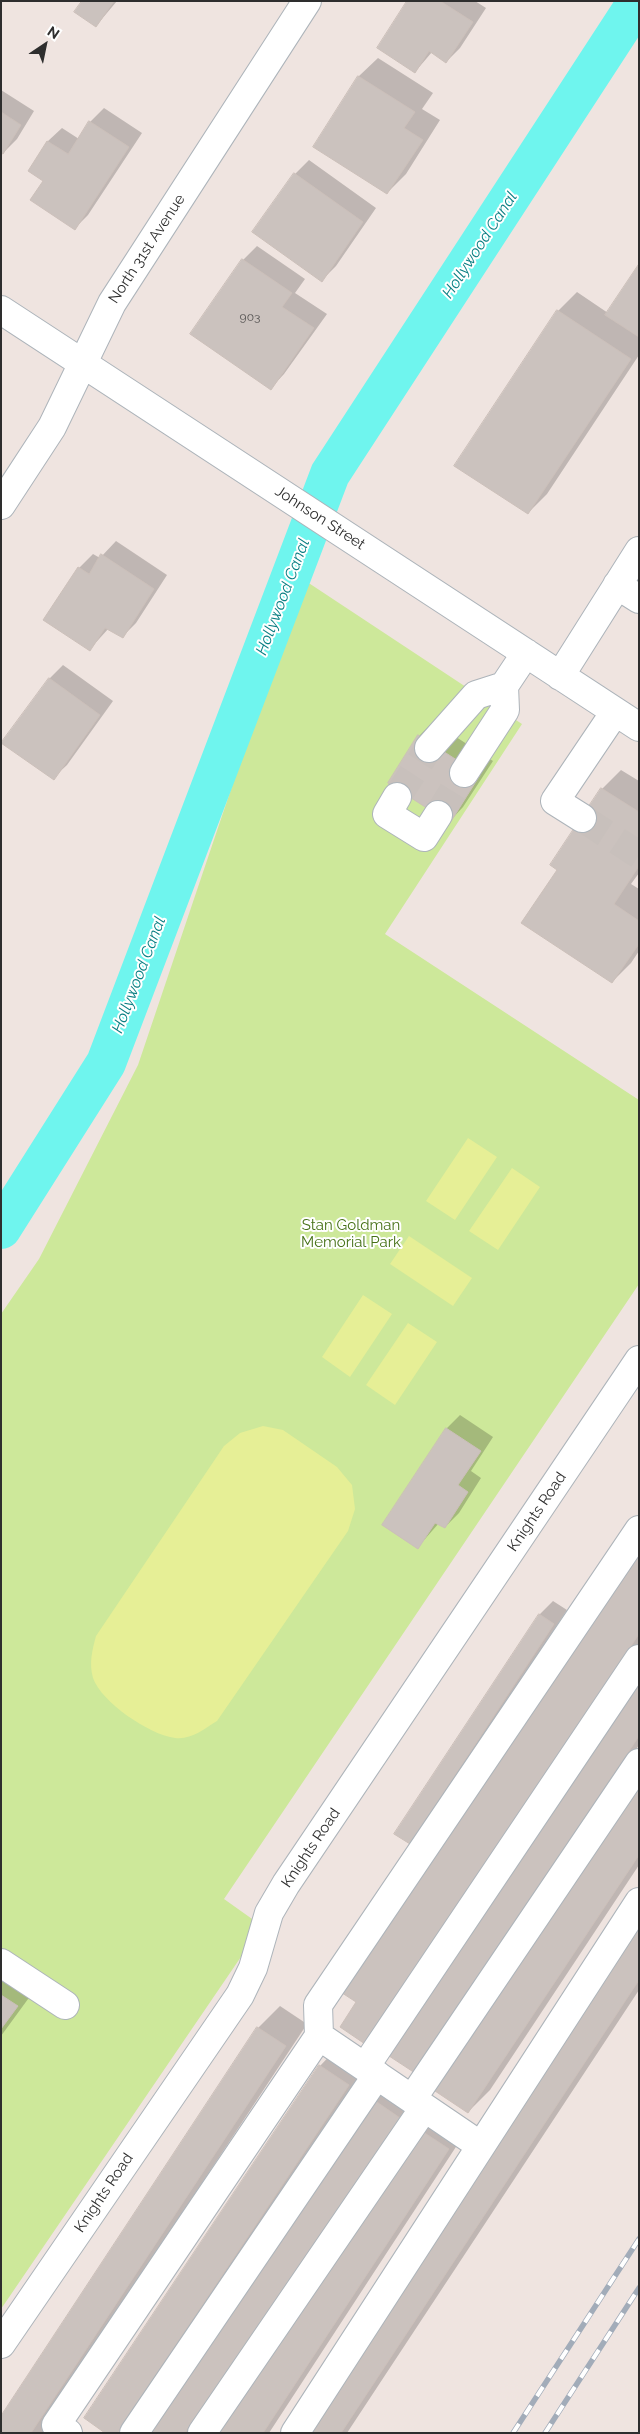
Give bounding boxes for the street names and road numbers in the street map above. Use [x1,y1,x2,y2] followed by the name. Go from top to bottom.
[105,191,189,307] street label: North 31st Avenue
[272,482,368,554] street label: Johnson Street
[504,1469,570,1555] street label: Knights Road
[278,1805,344,1891] street label: Knights Road
[71,2150,137,2236] street label: Knights Road

